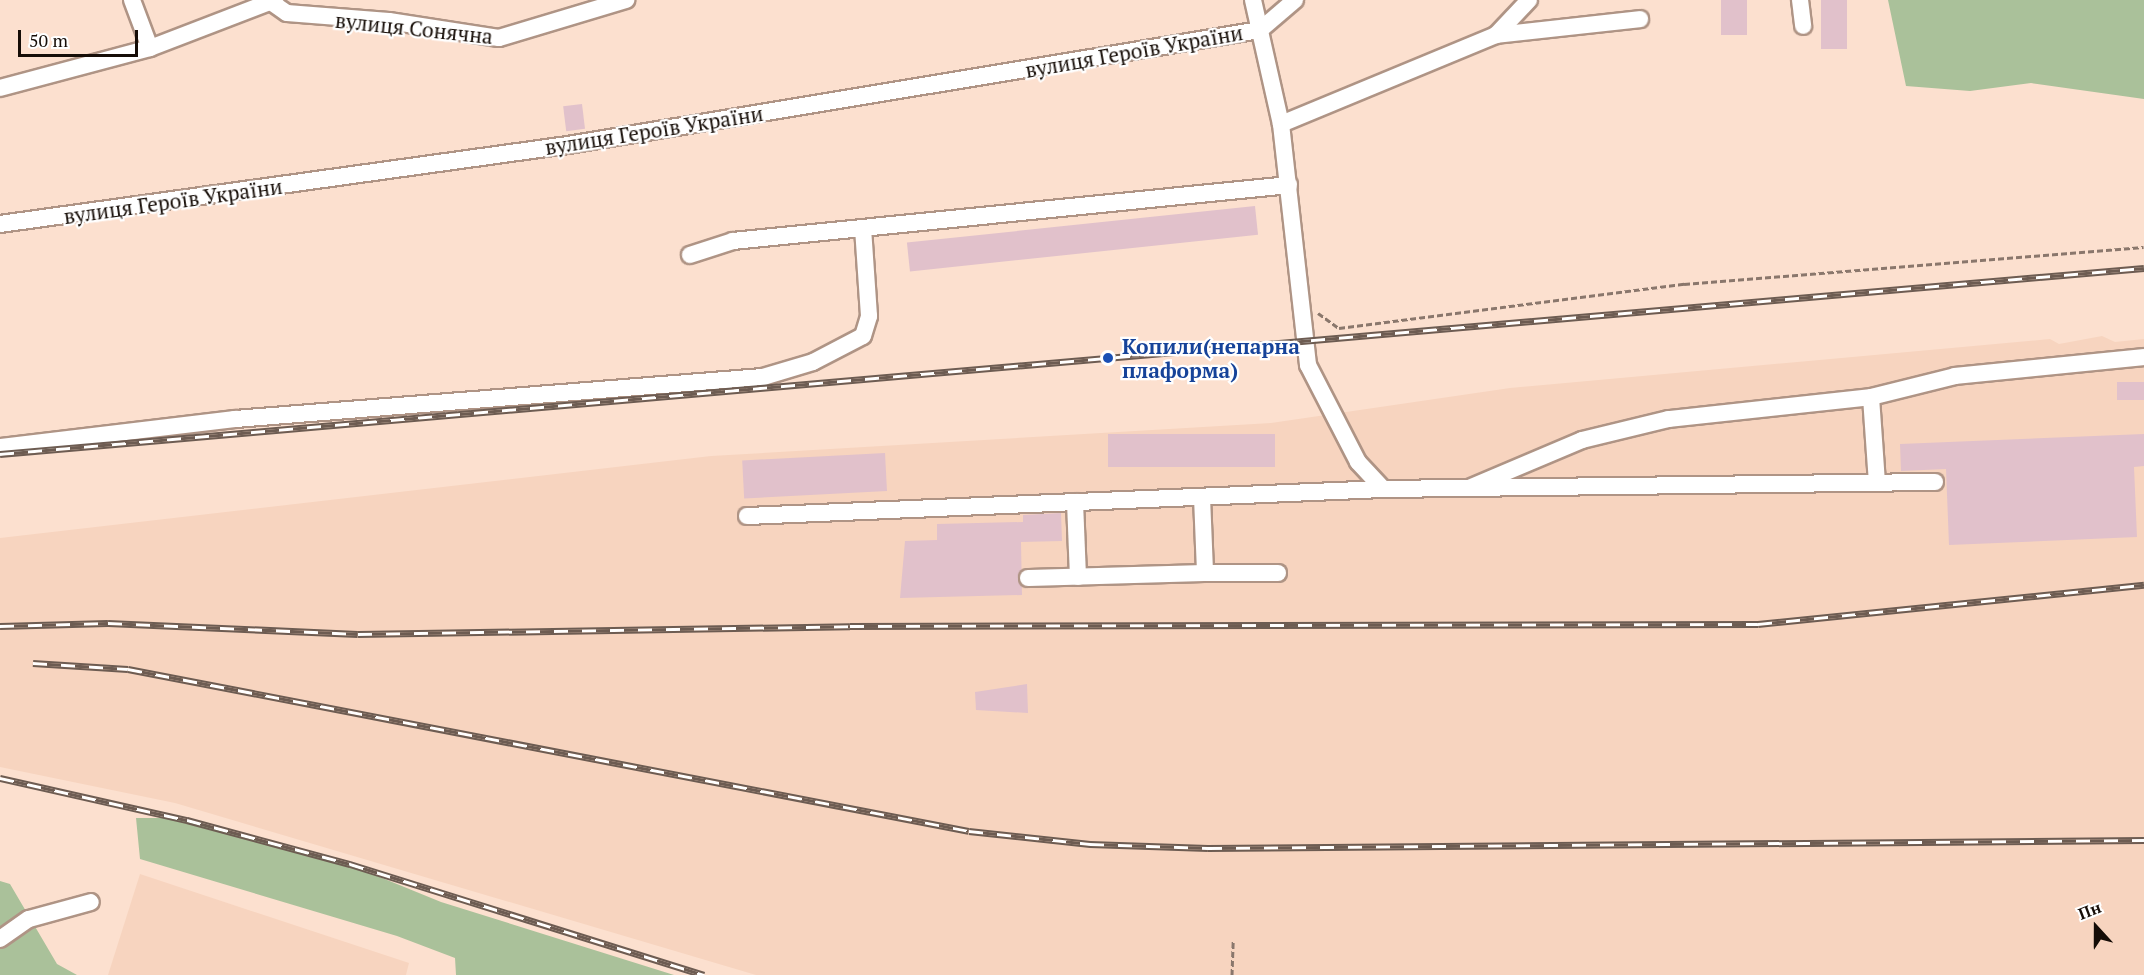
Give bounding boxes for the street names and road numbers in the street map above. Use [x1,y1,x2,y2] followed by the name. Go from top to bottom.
[334,7,494,49] street label: вулиця Сонячна
[1023,19,1245,83] street label: вулиця Героїв України
[543,100,765,160] street label: вулиця Героїв України
[62,173,284,229] street label: вулиця Героїв України

